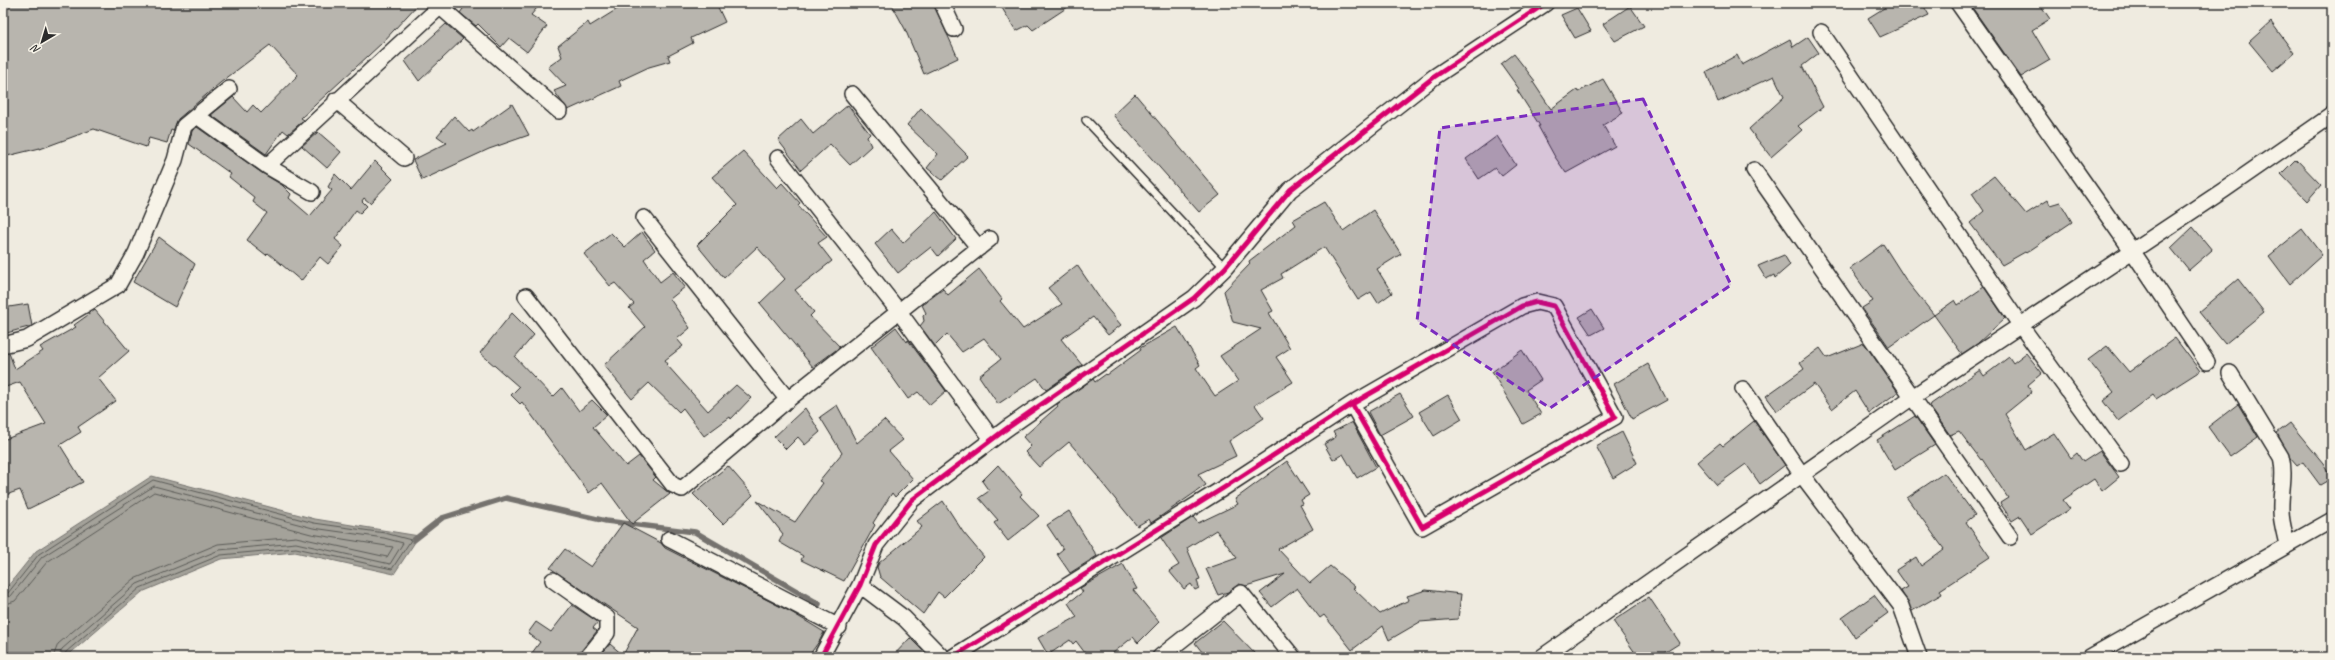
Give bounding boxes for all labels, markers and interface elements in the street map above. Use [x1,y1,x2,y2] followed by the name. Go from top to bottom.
[22,22,62,62] north arrow
[27,41,43,57] text: N

